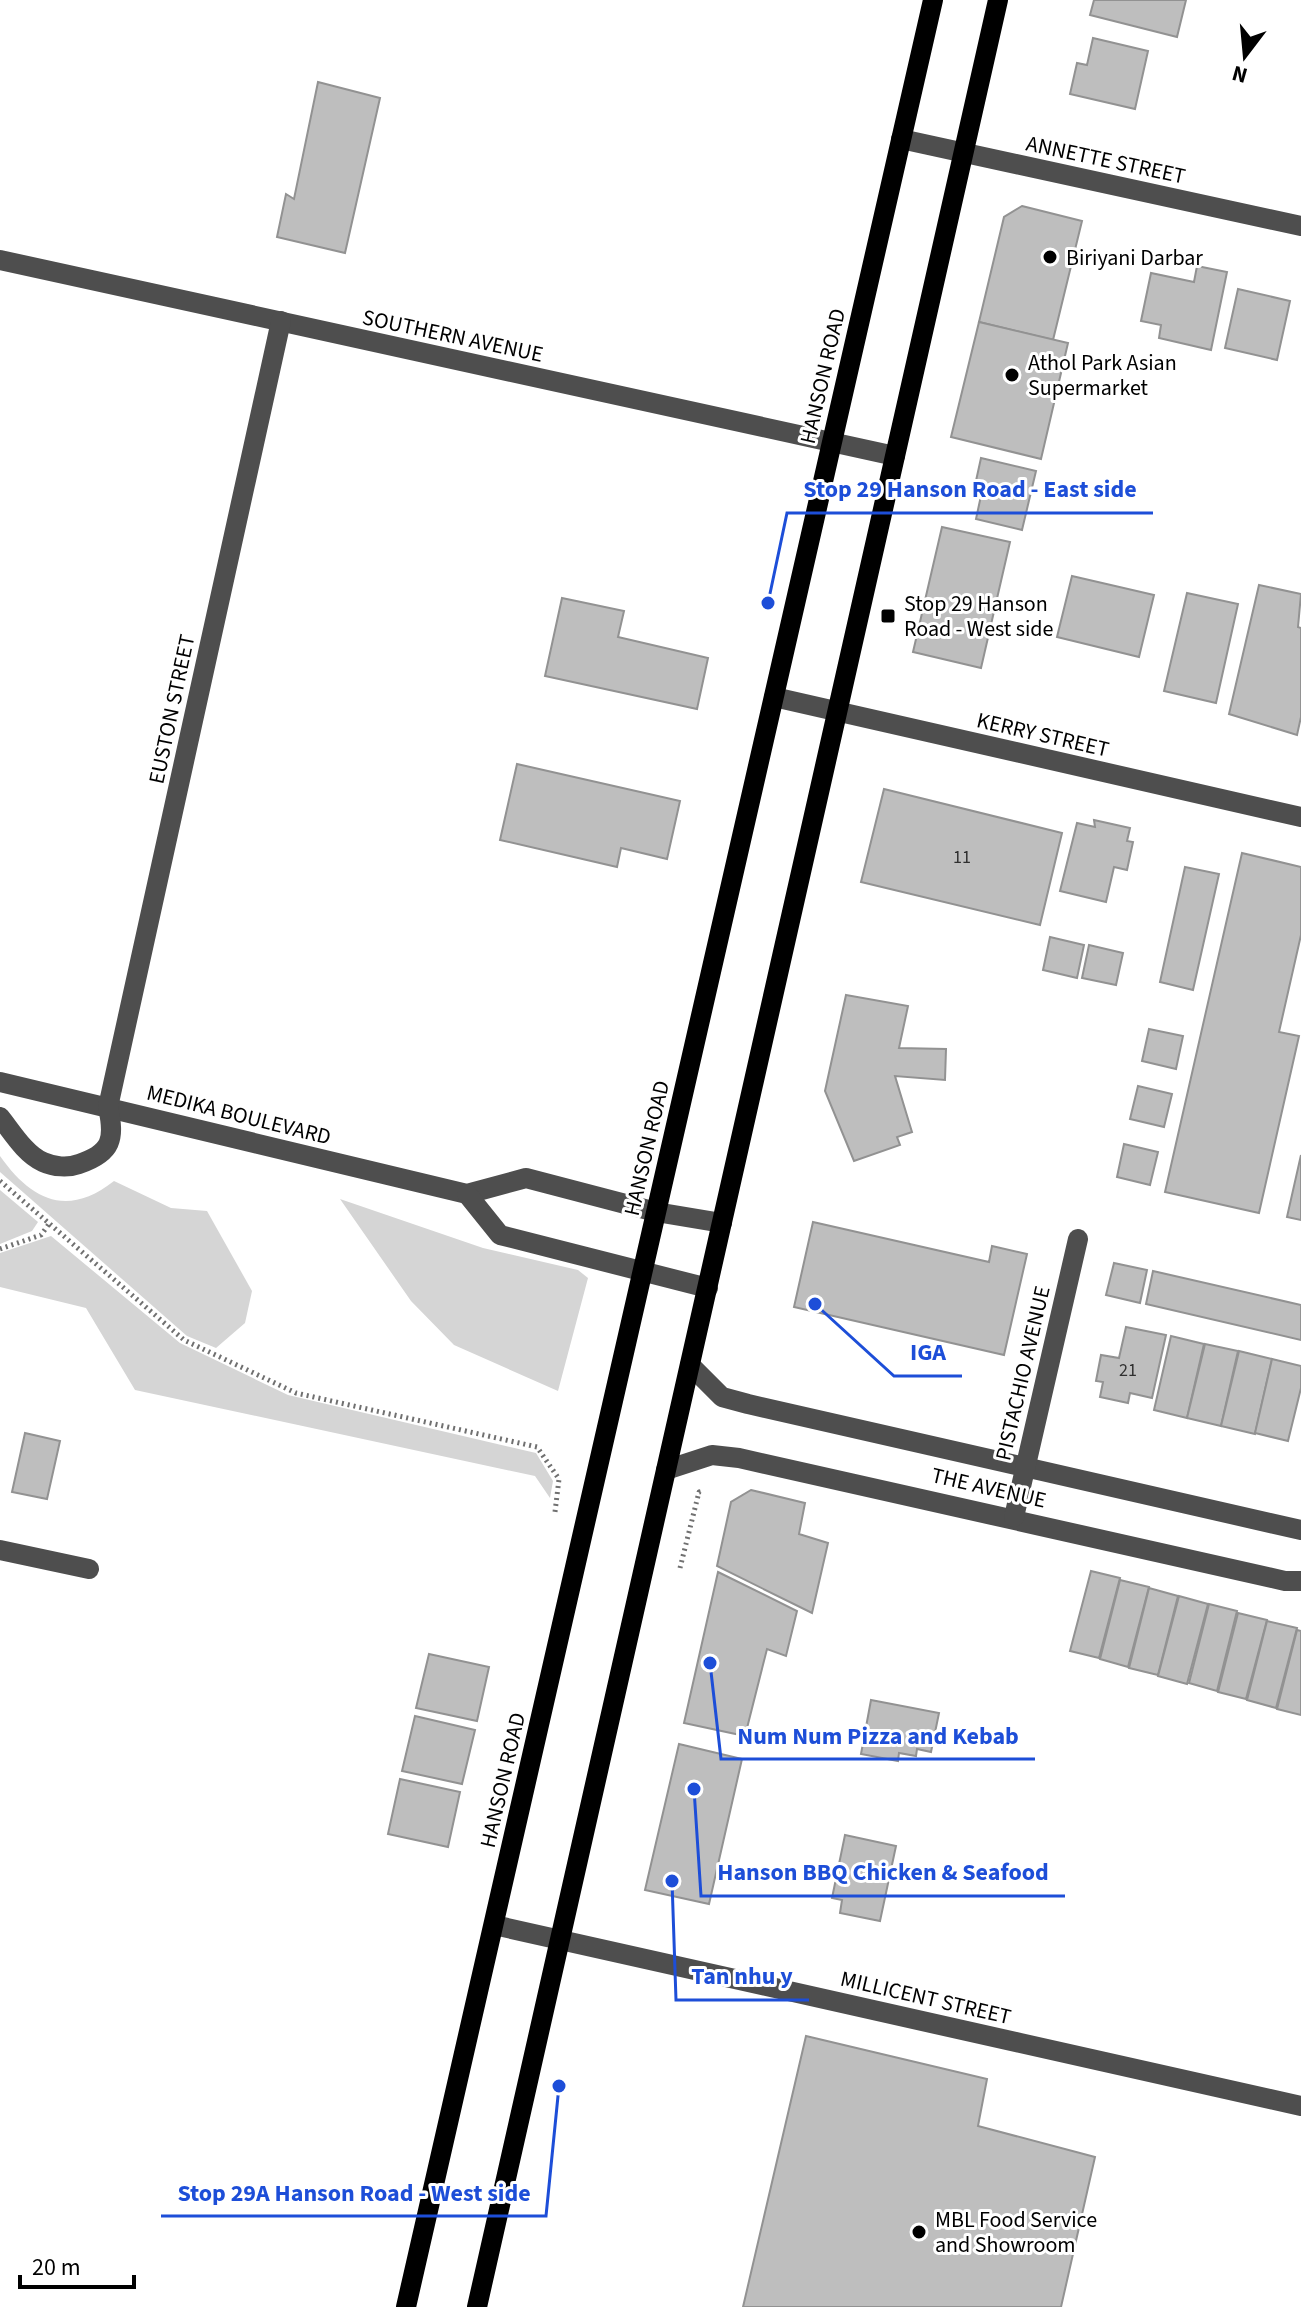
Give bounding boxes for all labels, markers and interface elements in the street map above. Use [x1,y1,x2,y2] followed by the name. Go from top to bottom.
[1205,16,1285,96] north arrow
[1228,57,1251,92] text: N
[1023,127,1189,193] street label: ANNETTE STREET
[1066,242,1203,274] place label: Biriyani Darbar
[1041,248,1059,266] marker: Biriyani Darbar
[359,301,546,371] street label: SOUTHERN AVENUE
[792,305,854,447] street label: HANSON ROAD
[1028,347,1177,404] place label: Athol Park Asian Supermarket
[1003,366,1021,384] marker: Athol Park Asian Supermarket
[787,465,1153,513] callout: Stop 29 Hanson Road - East side
[803,472,1137,507] text: Stop 29 Hanson Road - East side
[904,588,1054,645] place label: Stop 29 Hanson Road - West side
[879,607,897,625] marker: Stop 29 Hanson Road - West side
[141,631,203,787] street label: EUSTON STREET
[973,704,1112,766] street label: KERRY STREET
[953,845,971,870] house number: 11
[143,1077,334,1153] street label: MEDIKA BOULEVARD
[616,1077,678,1219] street label: HANSON ROAD
[987,1283,1059,1464] street label: PISTACHIO AVENUE
[894,1328,962,1376] callout: IGA
[910,1335,946,1370] text: IGA
[1119,1358,1137,1383] house number: 21
[928,1459,1049,1517] street label: THE AVENUE
[472,1709,534,1851] street label: HANSON ROAD
[721,1711,1035,1759] callout: Num Num Pizza and Kebab
[737,1719,1019,1754] text: Num Num Pizza and Kebab
[701,1848,1065,1896] callout: Hanson BBQ Chicken & Seafood
[717,1855,1049,1890] text: Hanson BBQ Chicken & Seafood
[676,1952,809,2000] callout: Tan nhu y
[691,1959,793,1994] text: Tan nhu y
[837,1963,1014,2033] street label: MILLICENT STREET
[161,2168,546,2216] callout: Stop 29A Hanson Road - West side
[177,2176,531,2211] text: Stop 29A Hanson Road - West side
[935,2204,1097,2261] place label: MBL Food Service and Showroom
[910,2223,928,2241] marker: MBL Food Service and Showroom
[20,2239,134,2289] scale bar
[32,2250,81,2285] text: 20 m

